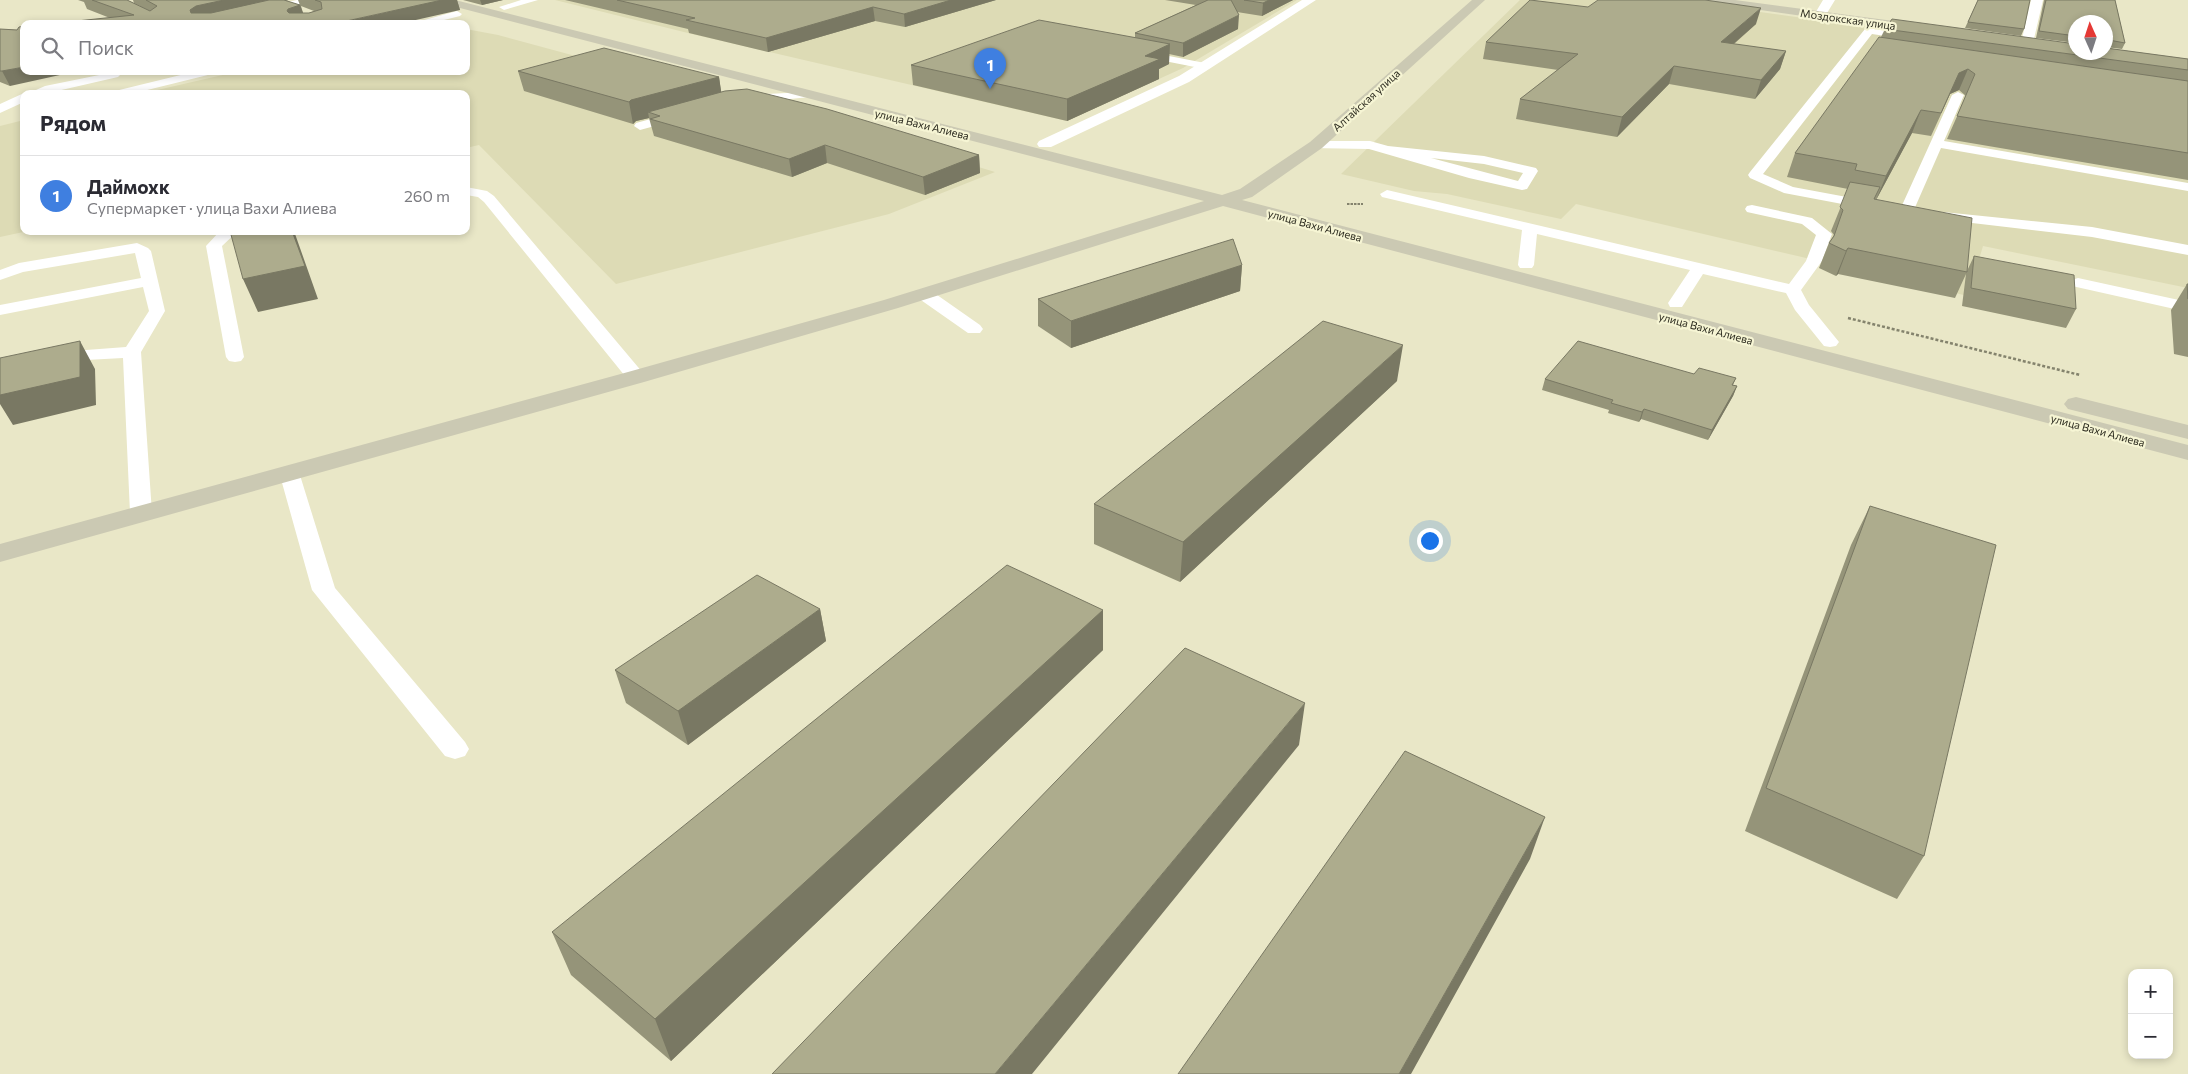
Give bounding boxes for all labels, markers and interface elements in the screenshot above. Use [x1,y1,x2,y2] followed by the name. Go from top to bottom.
[1800,6,1896,32] street label: Моздокская улица
[2068,15,2113,60] north arrow
[20,20,470,75] search box
[38,34,66,62] icon: search
[78,36,134,59] text: Поиск
[974,48,1006,89] pin: 1
[1330,66,1402,134] street label: Алтайская улица
[873,106,971,142] street label: улица Вахи Алиева
[40,110,106,135] text: Рядом
[87,175,170,198] text: Даймохк
[52,186,60,205] text: 1
[404,186,450,205] text: 260 m
[87,198,337,217] text: Супермаркет · улица Вахи Алиева
[1267,206,1363,244] street label: улица Вахи Алиева
[1658,309,1754,347] street label: улица Вахи Алиева
[2050,411,2146,449] street label: улица Вахи Алиева
[1417,528,1443,554] your location
[2128,969,2173,1059] map controls
[2128,969,2173,1014] button: +
[2128,1014,2173,1059] button: −

